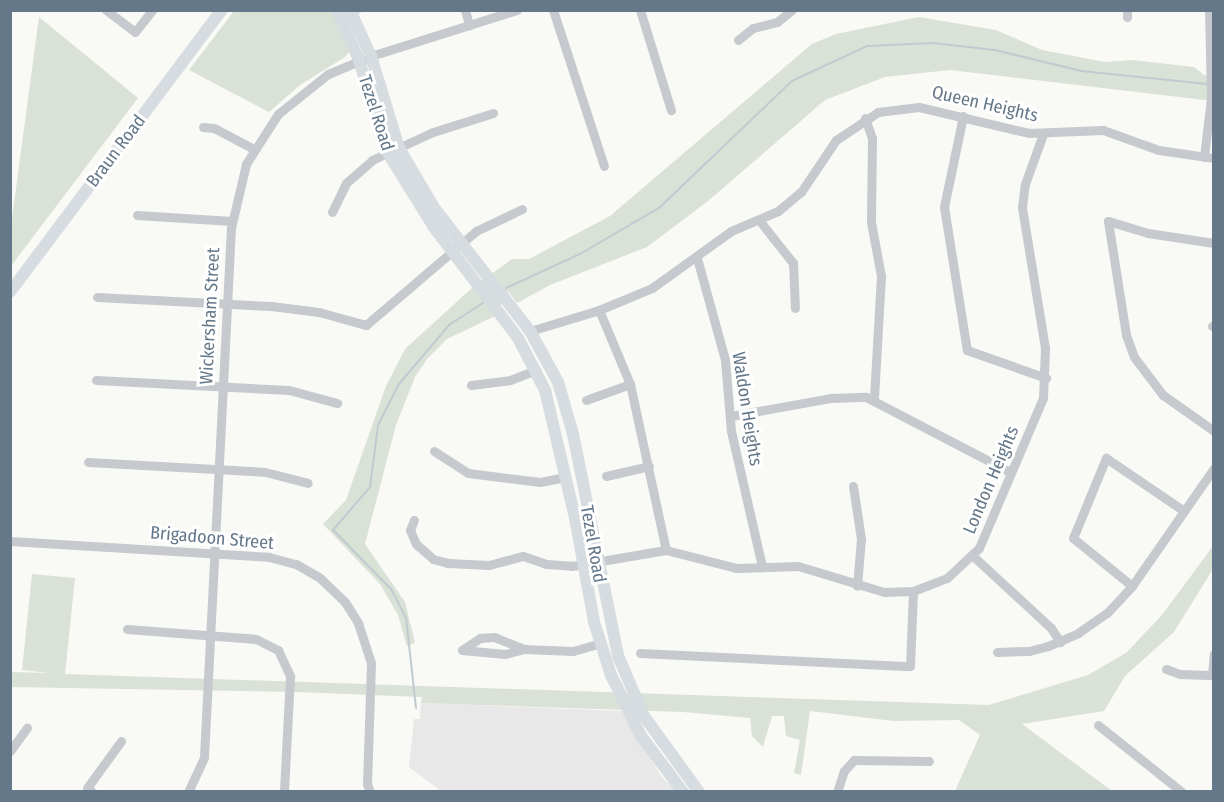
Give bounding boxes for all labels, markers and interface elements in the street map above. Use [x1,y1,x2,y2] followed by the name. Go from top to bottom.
[354,72,398,154] street label: Tezel Road
[930,81,1040,127] street label: Queen Heights
[82,111,150,191] street label: Braun Road
[196,247,224,385] street label: Wickersham Street
[727,351,767,467] street label: Waldon Heights
[959,423,1023,537] street label: London Heights
[576,504,610,584] street label: Tezel Road
[149,522,275,554] street label: Brigadoon Street

